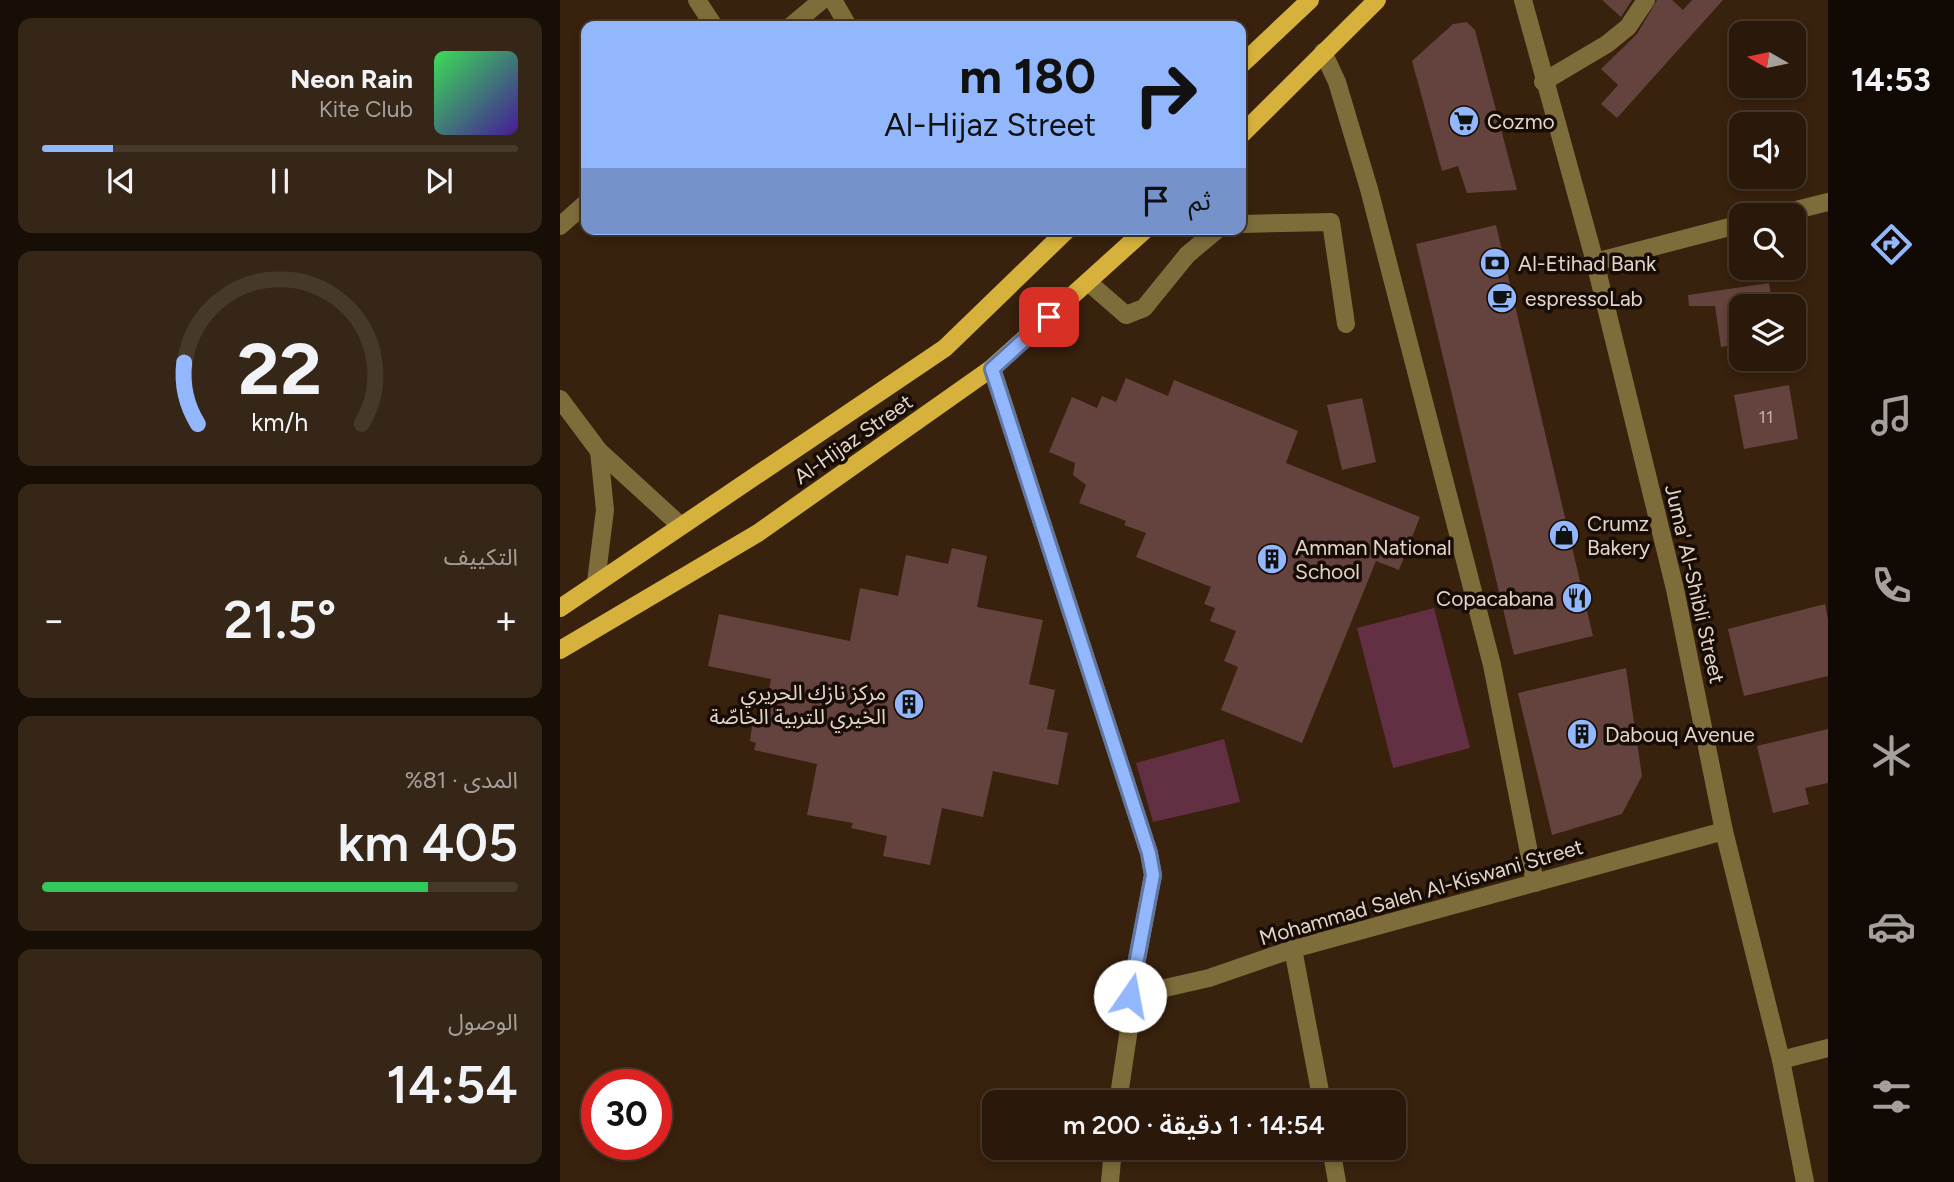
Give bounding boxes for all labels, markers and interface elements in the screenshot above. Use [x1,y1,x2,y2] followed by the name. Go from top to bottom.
[1729,21,1806,98] north arrow
[1729,21,1806,371] map controls
[959,46,1096,105] text: 180 m
[1120,49,1211,140] icon: right
[1851,61,1931,99] text: 14:53
[290,63,413,95] text: Neon Rain
[319,95,413,123] text: Kite Club
[1447,104,1481,138] supermarket icon: Cozmo
[884,106,1096,144] text: Al-Hijaz Street
[1487,109,1555,134] place label: Cozmo
[1729,112,1806,189] button: sound
[102,162,140,200] icon: previous
[261,162,299,200] icon: pause
[420,162,458,200] icon: next
[1137,182,1175,220] icon: arrive
[1189,185,1211,217] text: ثم
[1729,203,1806,280] button: search
[1867,220,1916,269] icon: directions
[1478,246,1512,280] bank icon: Al-Etihad Bank
[1518,251,1657,276] place label: Al-Etihad Bank
[1485,281,1519,315] cafe icon: espressoLab
[1525,286,1643,311] place label: espressoLab
[1019,287,1079,347] pin
[1729,294,1806,371] button: layers
[1030,298,1068,336] icon: arrive
[238,326,322,413] text: 22
[789,389,917,489] street label: Al-Hijaz Street
[1867,391,1916,440] icon: music
[1759,406,1773,428] house number: 11
[251,407,309,437] text: km/h
[1660,482,1730,686] street label: Juma' Al-Shibli Street
[1587,511,1650,560] place label: Crumz Bakery
[1547,518,1581,552] shop icon: Crumz Bakery
[1295,535,1452,584] place label: Amman National School
[1255,542,1289,576] building icon: Amman National School
[444,543,518,571] text: التكييف
[1867,561,1916,610] icon: phone
[1560,581,1594,615] restaurant icon: Copacabana
[1436,586,1554,611] place label: Copacabana
[223,589,337,651] text: 21.5°
[42,597,66,643] text: −
[494,597,518,643] text: +
[710,680,886,732] place label: مركز نازك الحريري الخيري للتربية الخاصّة
[892,687,926,721] building icon: مركز نازك الحريري الخيري للتربية الخاصّة
[1565,717,1599,751] building icon: Dabouq Avenue
[1605,722,1755,747] place label: Dabouq Avenue
[1867,731,1916,780] icon: climate
[405,766,518,794] text: المدى · 81%
[337,812,518,874] text: 405 km
[1256,834,1586,950] street label: Mohammad Saleh Al-Kiswani Street
[1867,902,1916,951] icon: car
[1093,959,1167,1033] position arrow
[448,1008,518,1036] text: الوصول
[386,1054,518,1116] text: 14:54
[581,1069,672,1160] speed limit sign: 30
[1867,1072,1916,1121] icon: filters
[1063,1109,1325,1141] text: 14:54 · 1 دقيقة · 200 m

